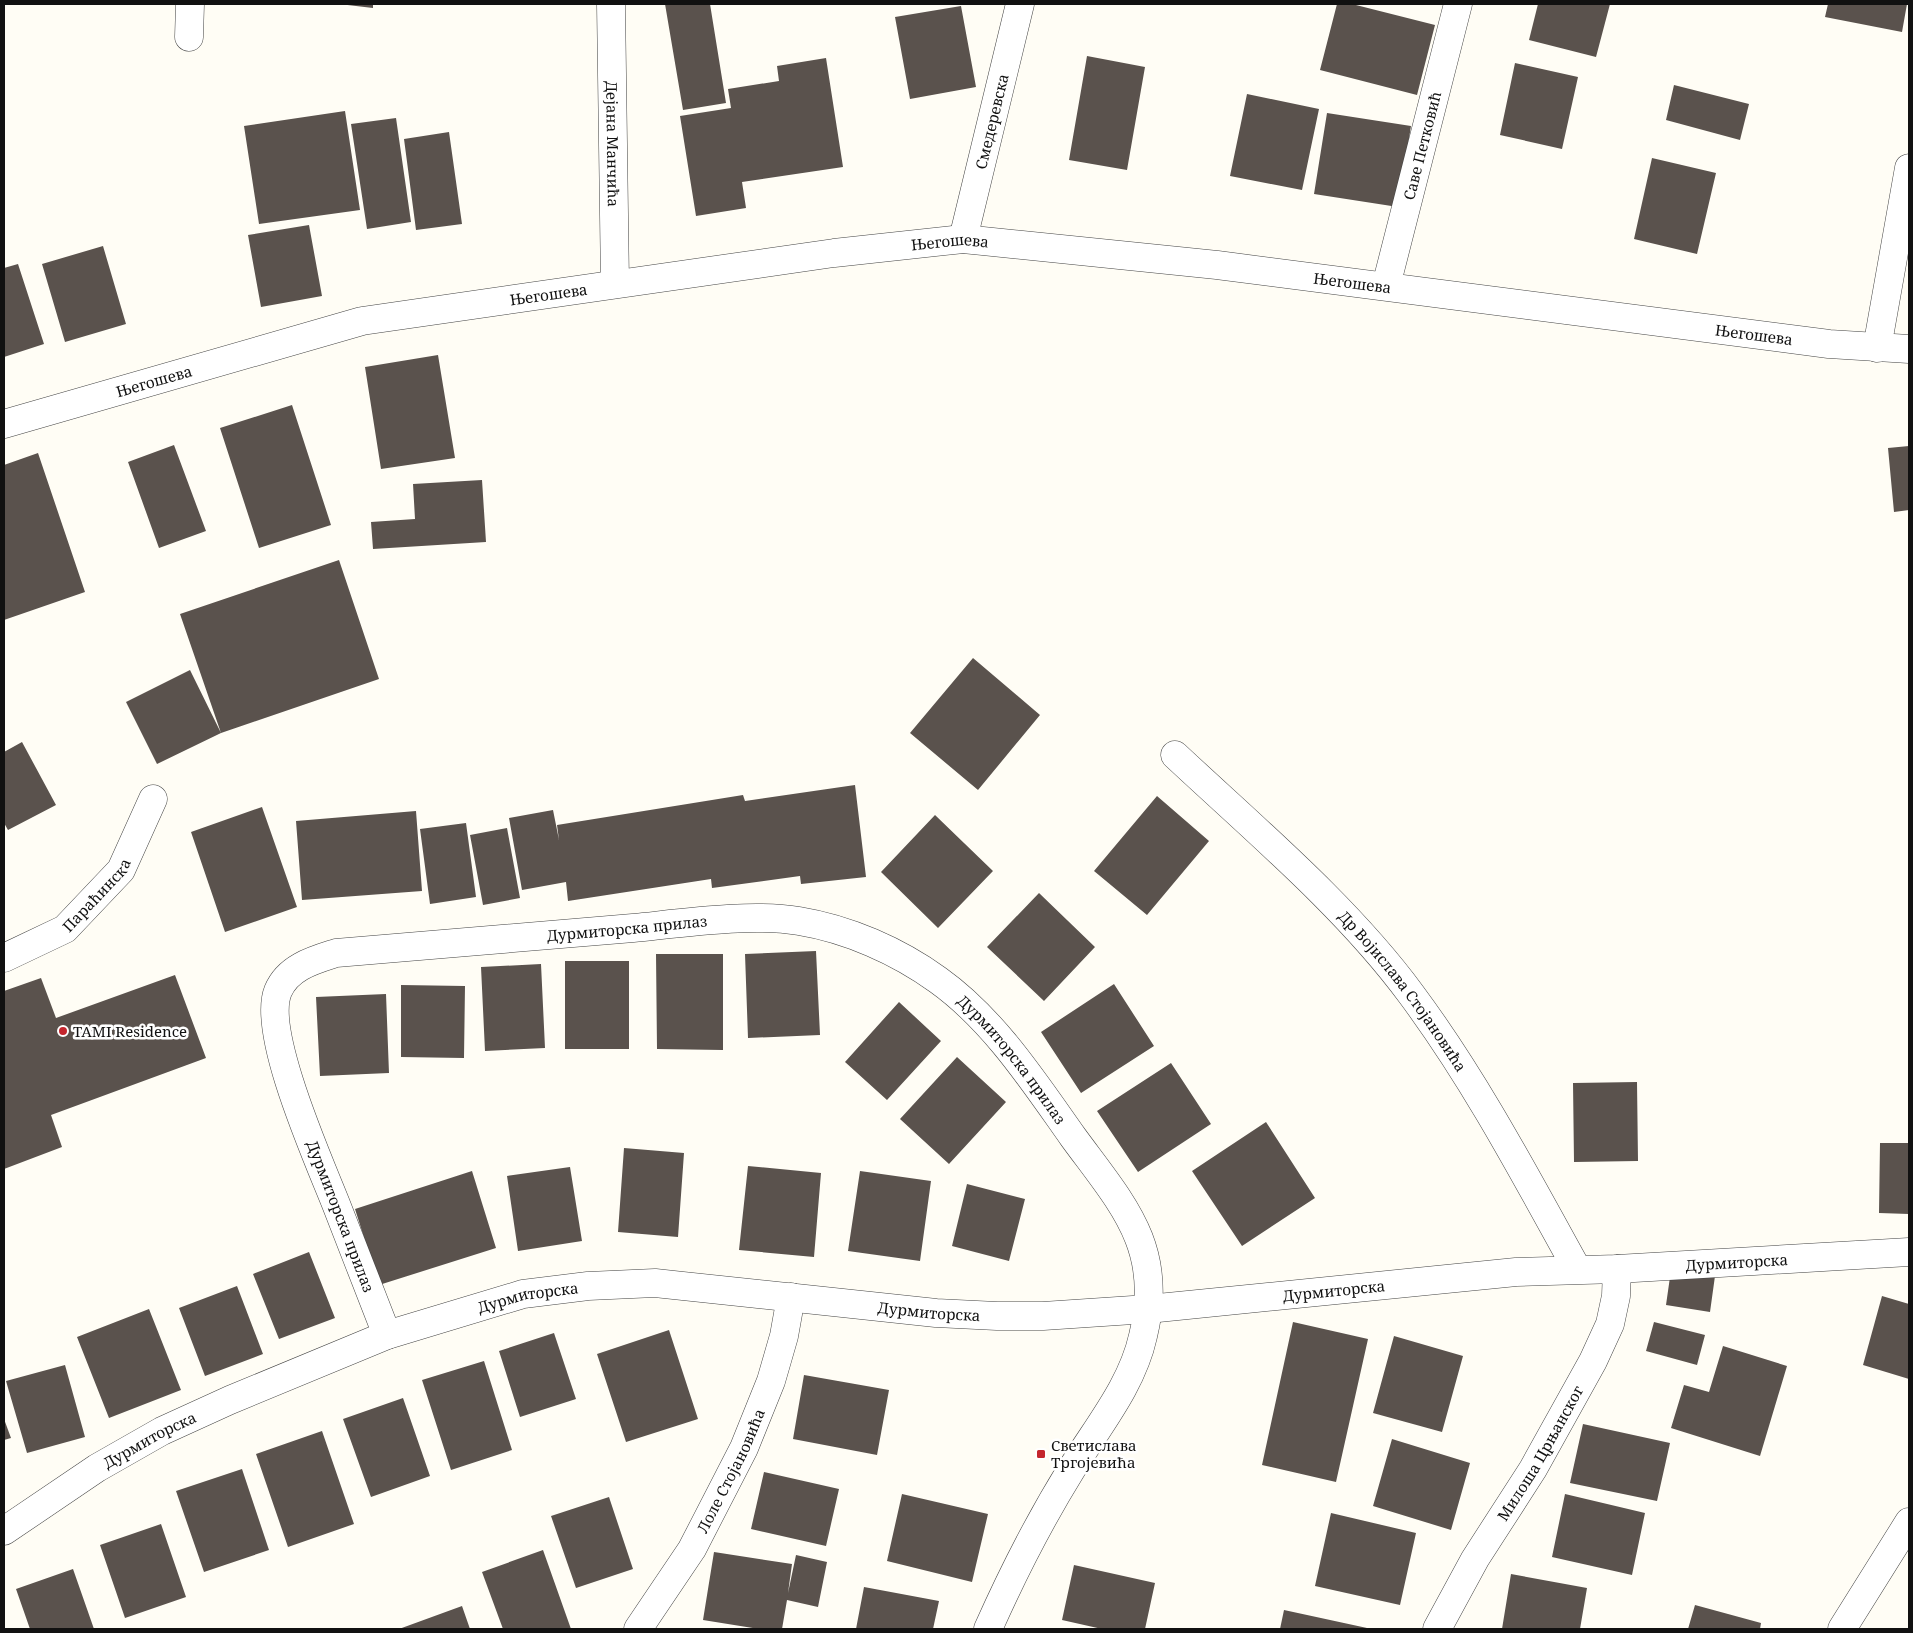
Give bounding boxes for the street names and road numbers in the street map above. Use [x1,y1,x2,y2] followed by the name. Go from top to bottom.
[970,72,1013,171] street label: Смедеревска
[602,81,624,207] street label: Дејана Манчића
[1398,89,1445,202] street label: Саве Петковић
[910,229,990,255] street label: Његошева
[1312,268,1392,297] street label: Његошева
[508,279,589,310] street label: Његошева
[1714,319,1794,349] street label: Његошева
[114,360,194,401] street label: Његошева
[58,855,135,936] street label: Параћинска
[1335,906,1471,1075] street label: Др Војислава Стојановића
[546,910,708,945] street label: Дурмиторска прилаз
[954,990,1071,1128] street label: Дурмиторска прилаз
[303,1137,379,1295] street label: Дурмиторска прилаз
[1685,1249,1789,1275] street label: Дурмиторска
[1282,1275,1386,1305] street label: Дурмиторска
[475,1277,579,1317] street label: Дурмиторска
[877,1297,981,1325] street label: Дурмиторска
[1492,1382,1587,1525] street label: Милоша Црњанског
[692,1406,769,1536] street label: Лоле Стојановића
[99,1407,199,1473] street label: Дурмиторска

